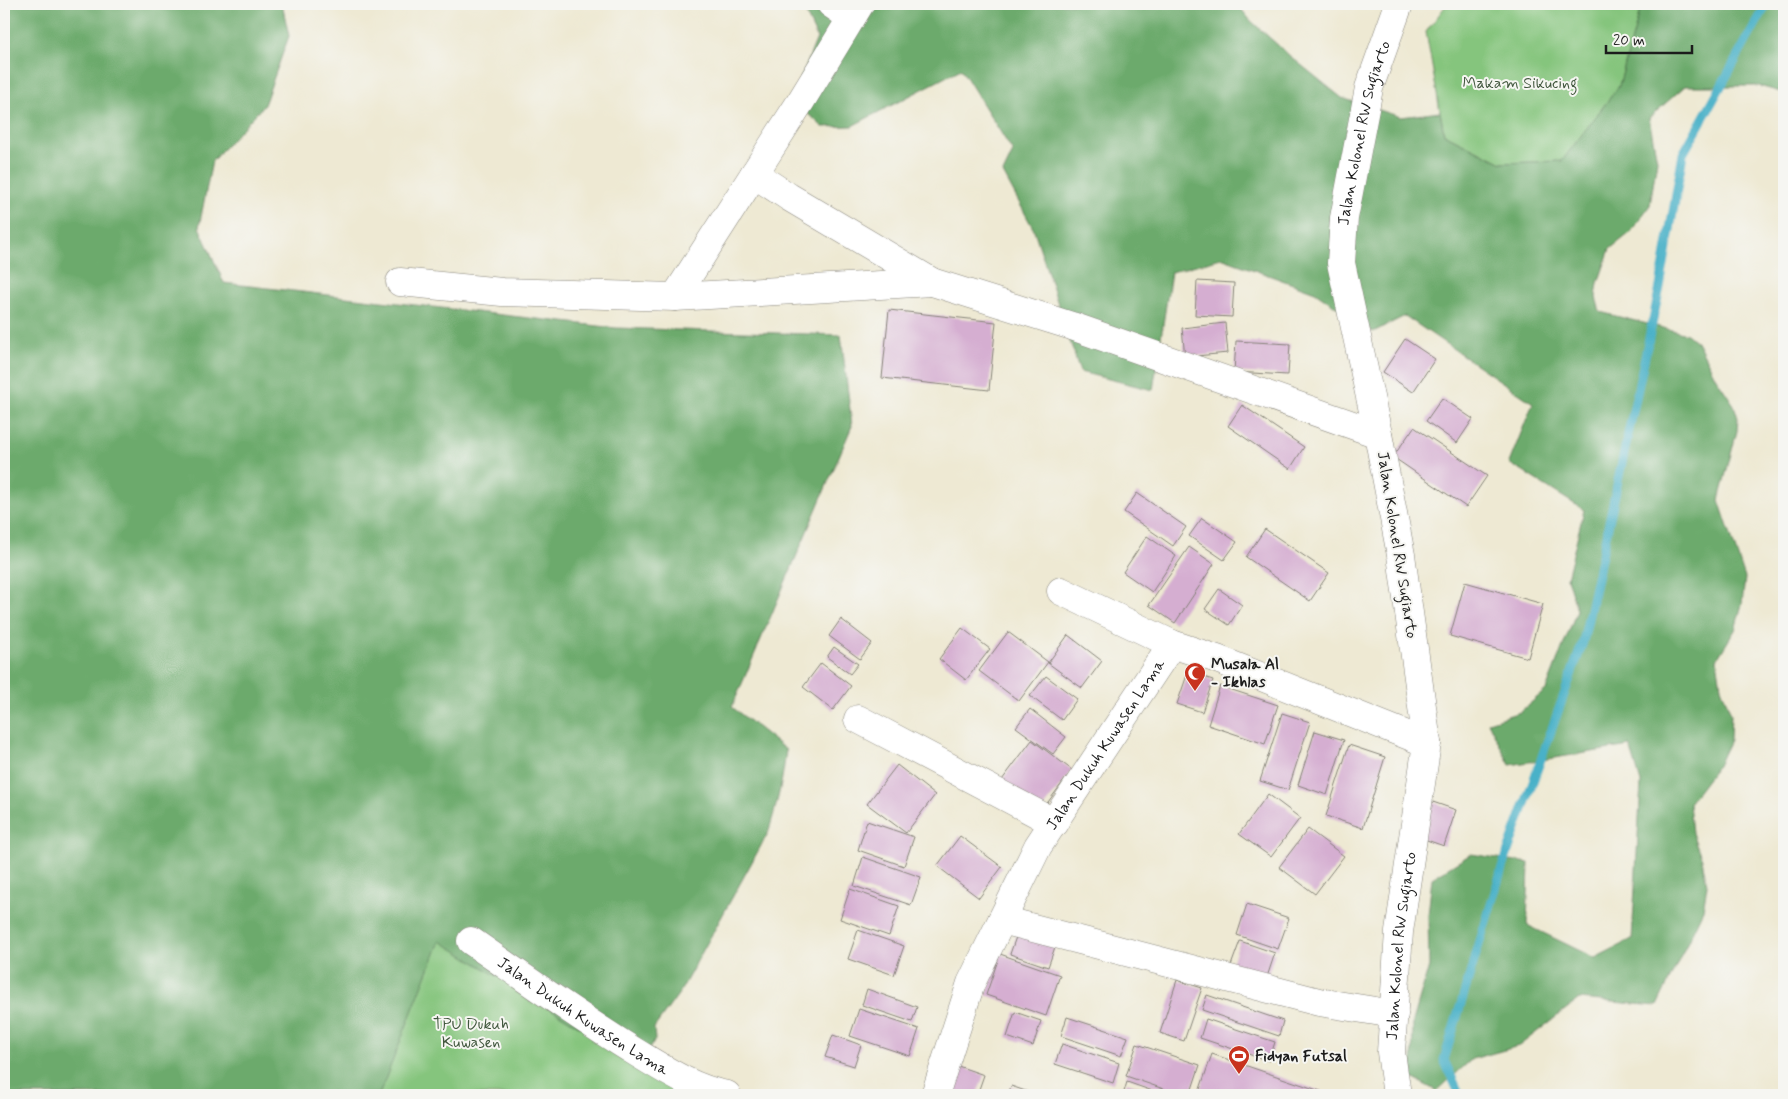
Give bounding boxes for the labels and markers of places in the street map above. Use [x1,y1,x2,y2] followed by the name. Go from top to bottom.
[1211,654,1279,693] place label: Musala Al - Ikhlas
[1183,661,1207,692] mosque icon: Musala Al - Ikhlas
[1227,1044,1251,1075] sports icon: Fidyan Futsal
[1255,1046,1347,1067] place label: Fidyan Futsal

